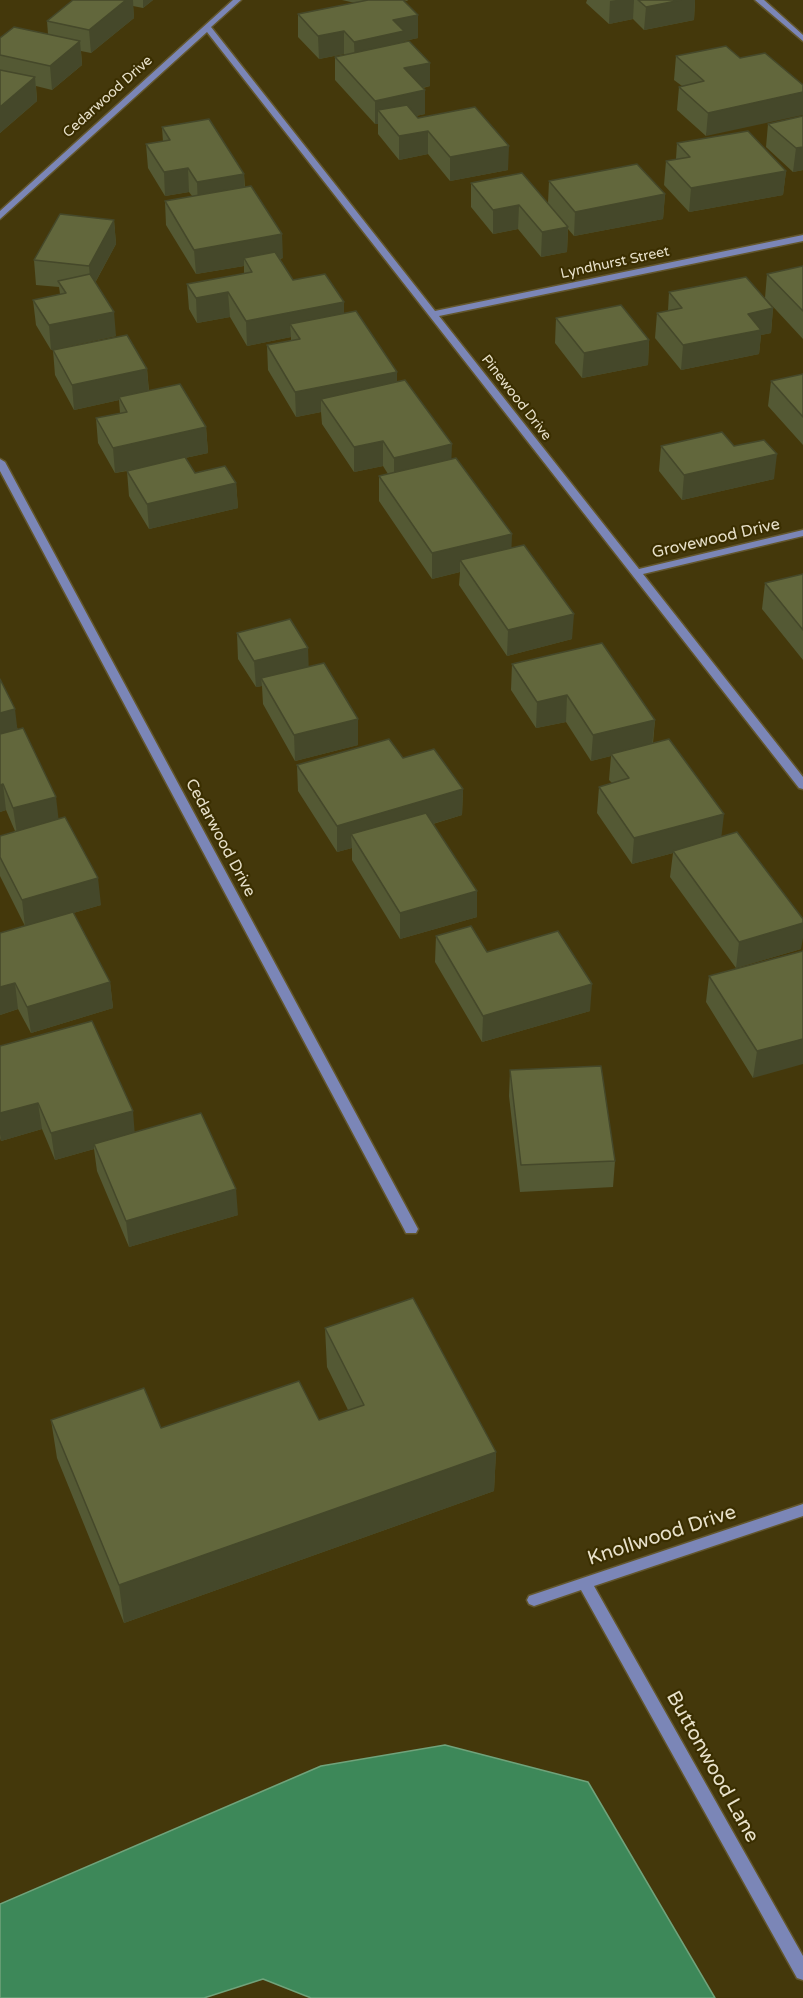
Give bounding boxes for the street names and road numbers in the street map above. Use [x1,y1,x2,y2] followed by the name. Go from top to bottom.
[60,52,156,142] street label: Cedarwood Drive
[559,243,671,283] street label: Lyndhurst Street
[477,352,555,444] street label: Pinewood Drive
[650,515,782,563] street label: Grovewood Drive
[181,776,259,900] street label: Cedarwood Drive
[585,1501,739,1571] street label: Knollwood Drive
[660,1687,764,1847] street label: Buttonwood Lane

